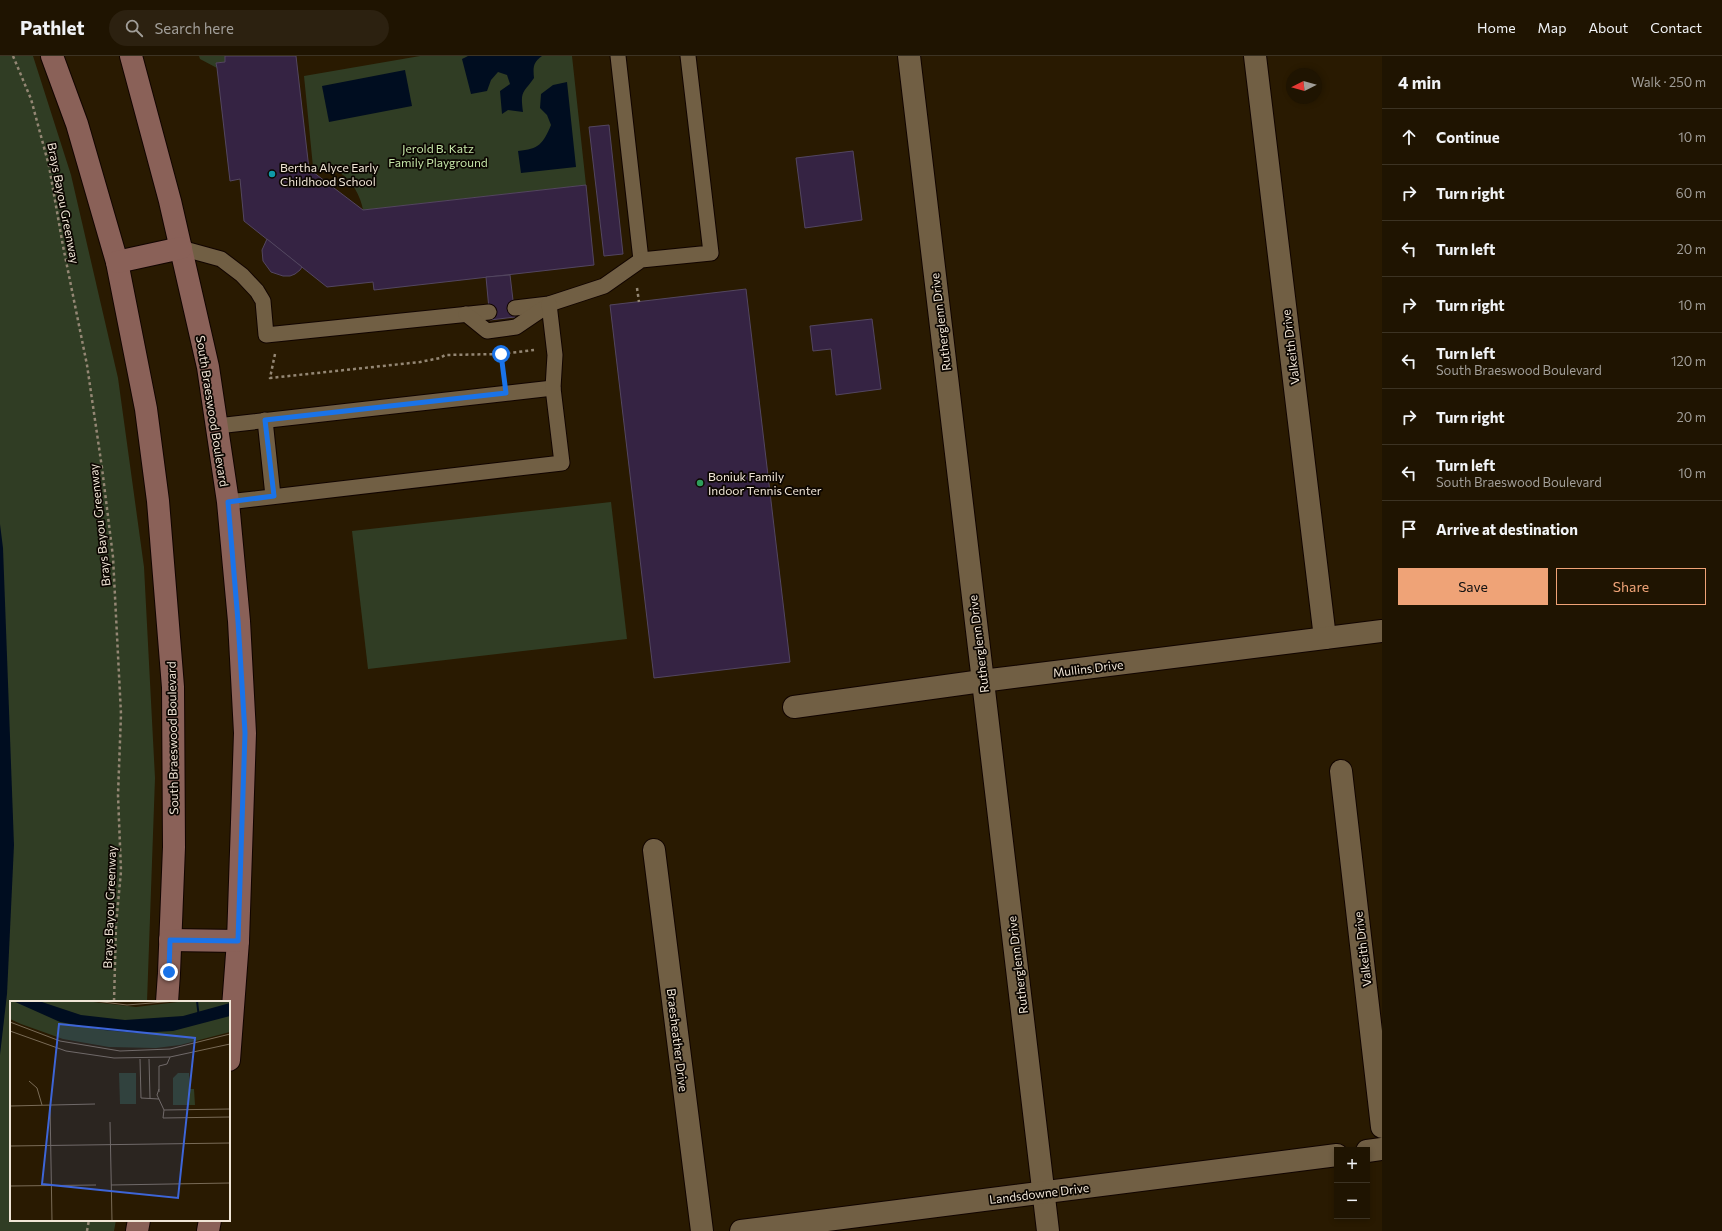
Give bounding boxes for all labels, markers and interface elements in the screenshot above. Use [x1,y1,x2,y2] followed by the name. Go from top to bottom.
[109,10,389,46] search box
[20,16,85,39] text: Pathlet
[123,17,145,39] icon: search
[155,19,234,37] text: Search here
[1477,19,1516,36] text: Home
[1538,19,1566,36] text: Map
[1588,19,1628,36] text: About
[1650,19,1702,36] text: Contact
[1286,68,1322,104] north arrow
[1398,72,1441,93] text: 4 min
[1631,74,1706,90] text: Walk · 250 m
[1398,126,1420,148] icon: ahead
[1436,128,1500,146] text: Continue
[1678,129,1706,145] text: 10 m
[45,141,83,265] street label: Brays Bayou Greenway
[388,141,488,169] park label: Jerold B. Katz Family Playground
[280,160,379,188] place label: Bertha Alyce Early Childhood School
[267,169,277,179] marker: Bertha Alyce Early Childhood School
[1398,182,1420,204] icon: right
[1436,184,1505,202] text: Turn right
[1676,185,1706,201] text: 60 m
[1398,238,1420,260] icon: left
[1436,240,1495,258] text: Turn left
[1677,241,1706,257] text: 20 m
[927,272,953,372] street label: Rutherglenn Drive
[1398,294,1420,316] icon: right
[1436,296,1505,314] text: Turn right
[1678,297,1706,313] text: 10 m
[1278,309,1302,385] street label: Valkeith Drive
[194,334,232,488] street label: South Braeswood Boulevard
[1436,344,1495,362] text: Turn left
[492,345,510,363] route start
[1398,350,1420,372] icon: left
[1671,353,1706,369] text: 120 m
[1436,362,1602,378] text: South Braeswood Boulevard
[1398,406,1420,428] icon: right
[1436,408,1505,426] text: Turn right
[1677,409,1706,425] text: 20 m
[1436,456,1495,474] text: Turn left
[1398,462,1420,484] icon: left
[86,463,112,587] street label: Brays Bayou Greenway
[1678,465,1706,481] text: 10 m
[708,469,822,497] place label: Boniuk Family Indoor Tennis Center
[1436,474,1602,490] text: South Braeswood Boulevard
[695,478,705,488] marker: Boniuk Family Indoor Tennis Center
[1398,518,1420,540] icon: arrive
[1436,520,1578,538] text: Arrive at destination
[1398,568,1548,605] button: Save
[1556,568,1706,605] button: Share
[965,594,991,694] street label: Rutherglenn Drive
[1052,657,1124,679] street label: Mullins Drive
[164,661,180,815] street label: South Braeswood Boulevard
[100,845,118,969] street label: Brays Bayou Greenway
[1350,911,1374,987] street label: Valkeith Drive
[1004,915,1030,1015] street label: Rutherglenn Drive
[160,963,178,981] route end
[665,987,691,1093] street label: Braesheather Drive
[10,1001,230,1221] inset map
[1334,1147,1370,1219] map controls
[1334,1147,1370,1183] button: +
[988,1180,1090,1206] street label: Landsdowne Drive
[1334,1183,1370,1219] button: −

